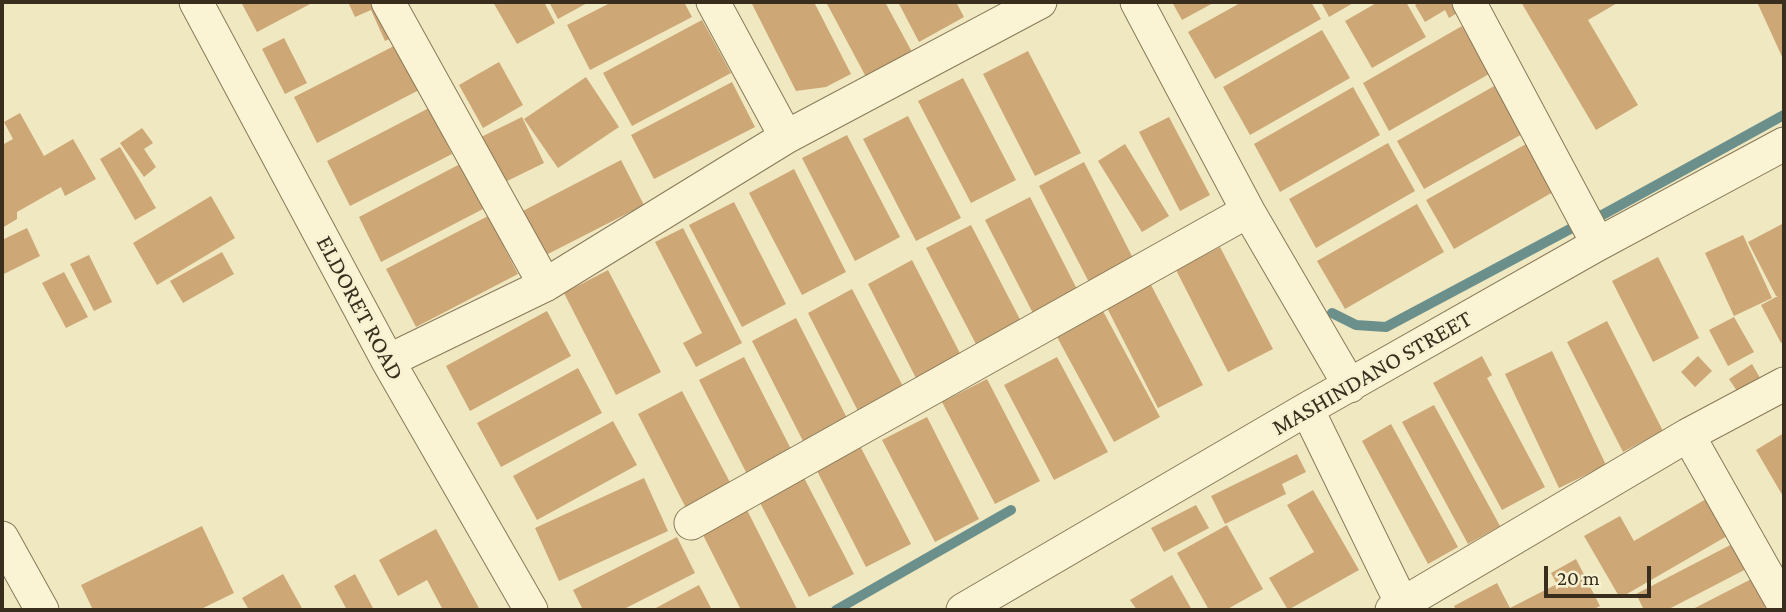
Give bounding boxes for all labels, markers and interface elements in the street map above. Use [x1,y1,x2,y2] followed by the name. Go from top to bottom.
[310,231,410,385] street label: ELDORET ROAD
[1267,304,1477,442] street label: MASHINDANO STREET
[1548,552,1655,596] scale bar
[1557,566,1600,590] text: 20 m

